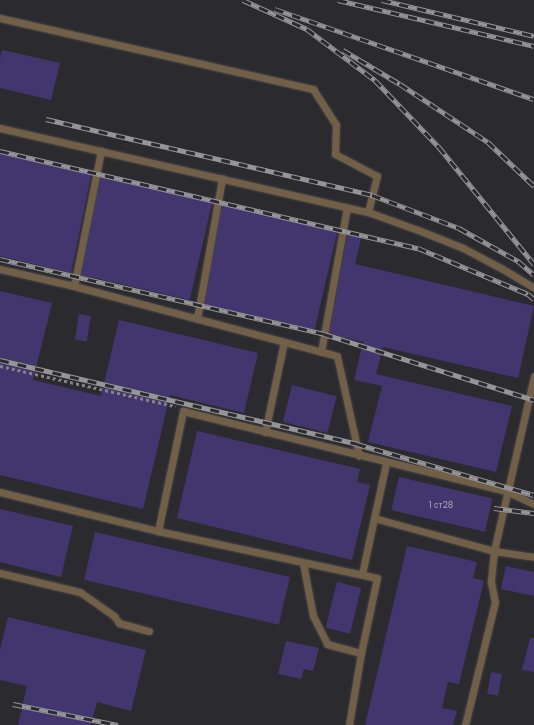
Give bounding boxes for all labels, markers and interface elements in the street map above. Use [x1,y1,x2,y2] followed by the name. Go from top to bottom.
[429,500,453,510] house number: 1 ст28

